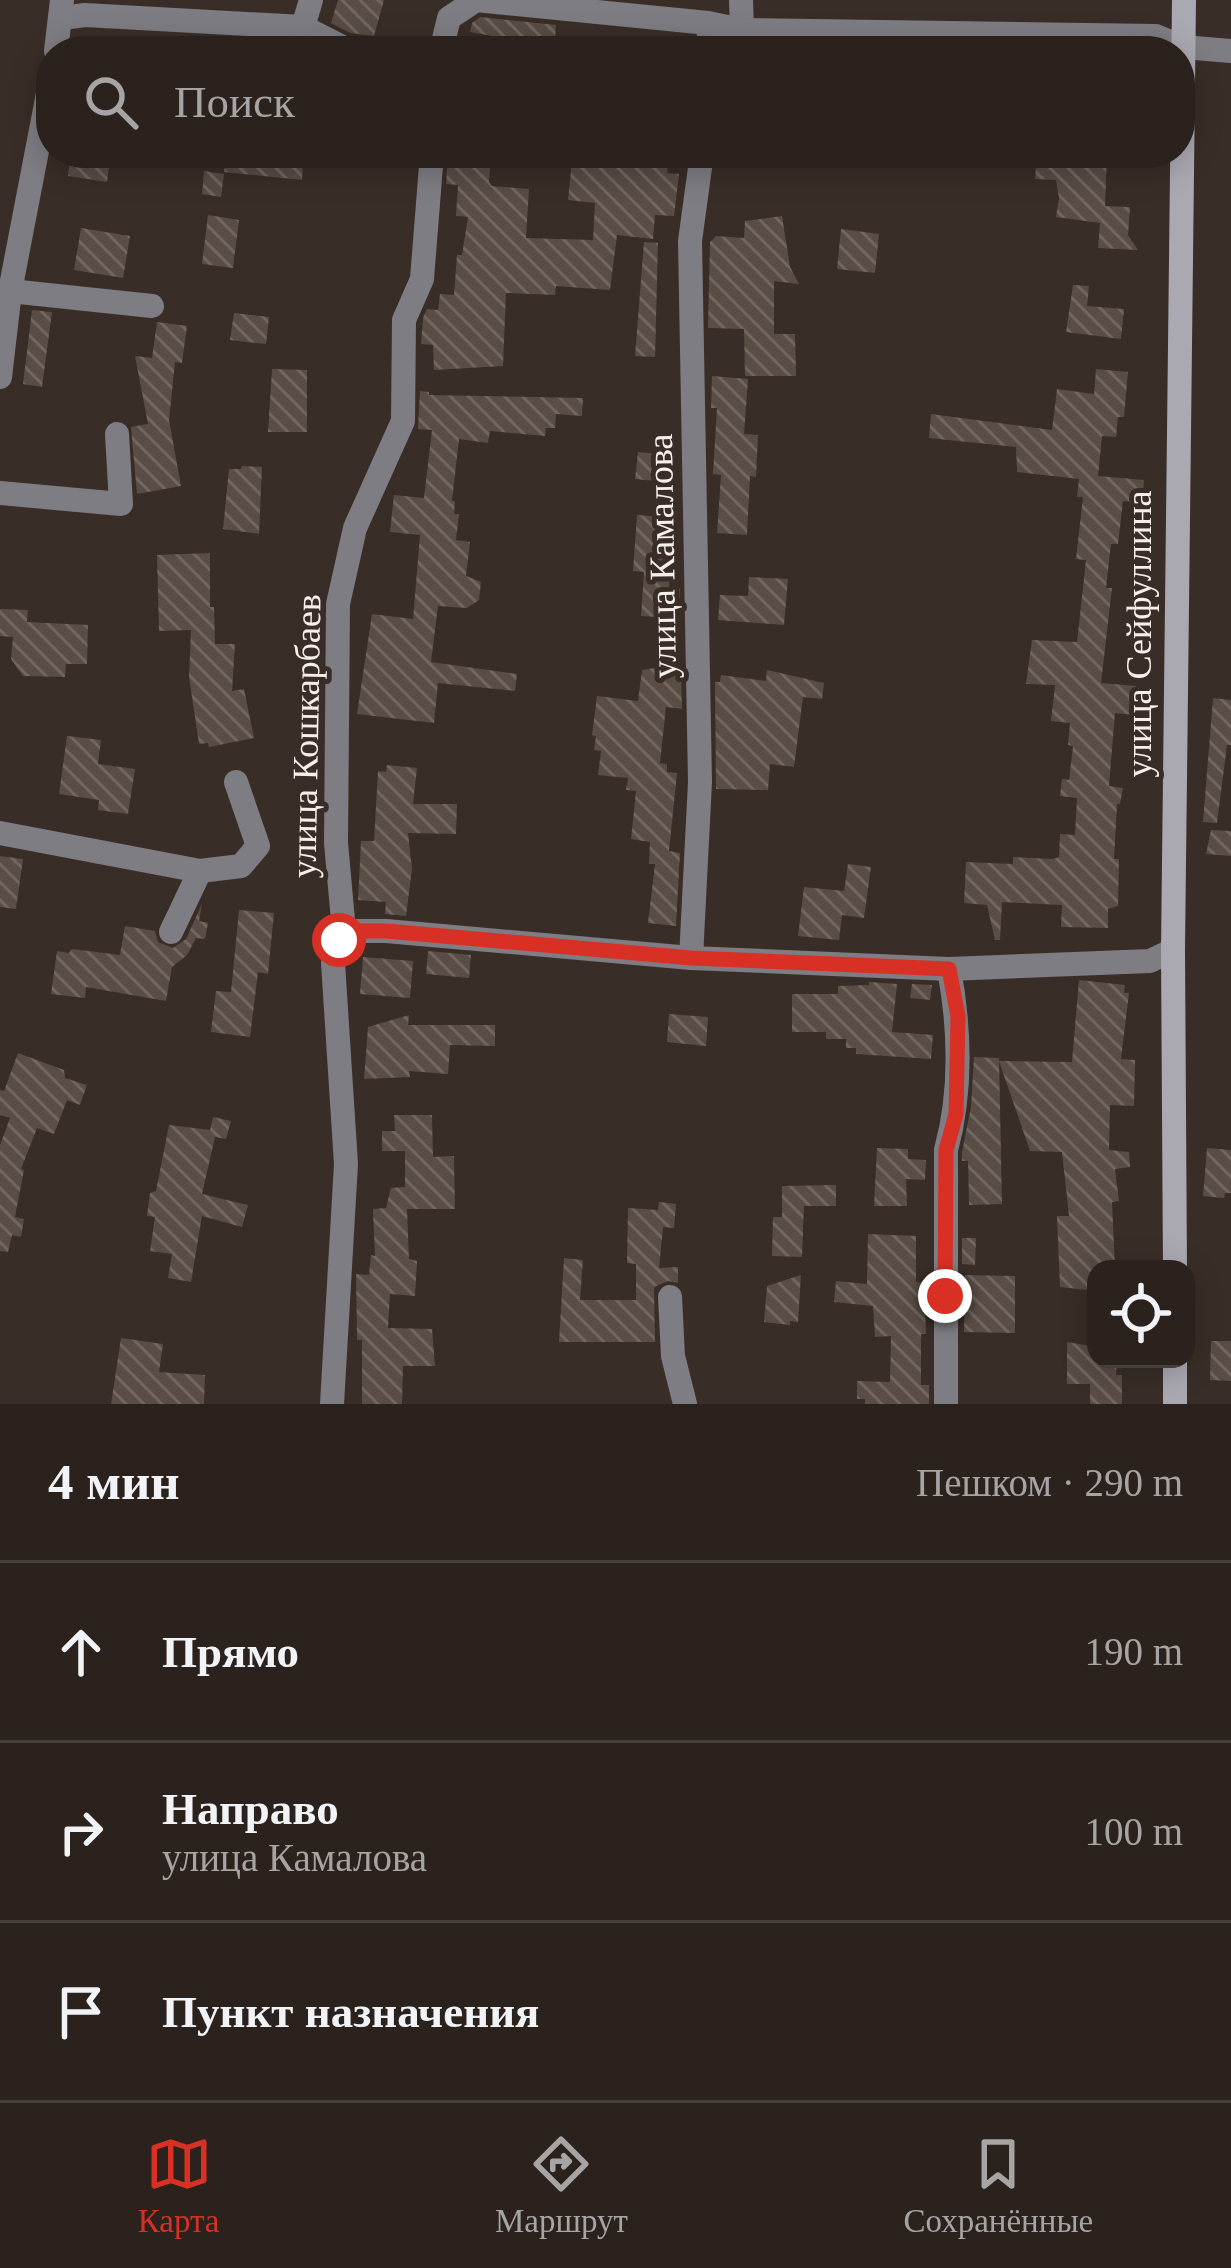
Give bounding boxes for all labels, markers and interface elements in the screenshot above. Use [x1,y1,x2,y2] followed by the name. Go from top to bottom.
[36,36,1195,168] search box
[78,69,144,135] icon: search
[174,77,295,127] text: Поиск
[640,433,684,679] street label: улица Камалова
[1119,491,1159,777] street label: улица Сейфуллина
[284,594,328,878] street label: улица Кошкарбаев
[312,913,366,967] route start
[1087,1260,1195,1368] map controls
[1087,1260,1195,1368] button: locate
[918,1269,972,1323] route end
[48,1454,180,1510] text: 4 мин
[916,1461,1183,1504] text: Пешком · 290 m
[48,1619,114,1685] icon: ahead
[162,1627,299,1677] text: Прямо
[1084,1630,1183,1673] text: 190 m
[162,1784,339,1834] text: Направо
[48,1799,114,1865] icon: right
[1084,1810,1183,1853] text: 100 m
[162,1836,427,1879] text: улица Камалова
[48,1979,114,2045] icon: arrive
[162,1987,539,2037] text: Пункт назначения
[138,2131,220,2240] tab: Карта
[495,2131,628,2240] tab: Маршрут
[903,2131,1093,2240] tab: Сохранённые

